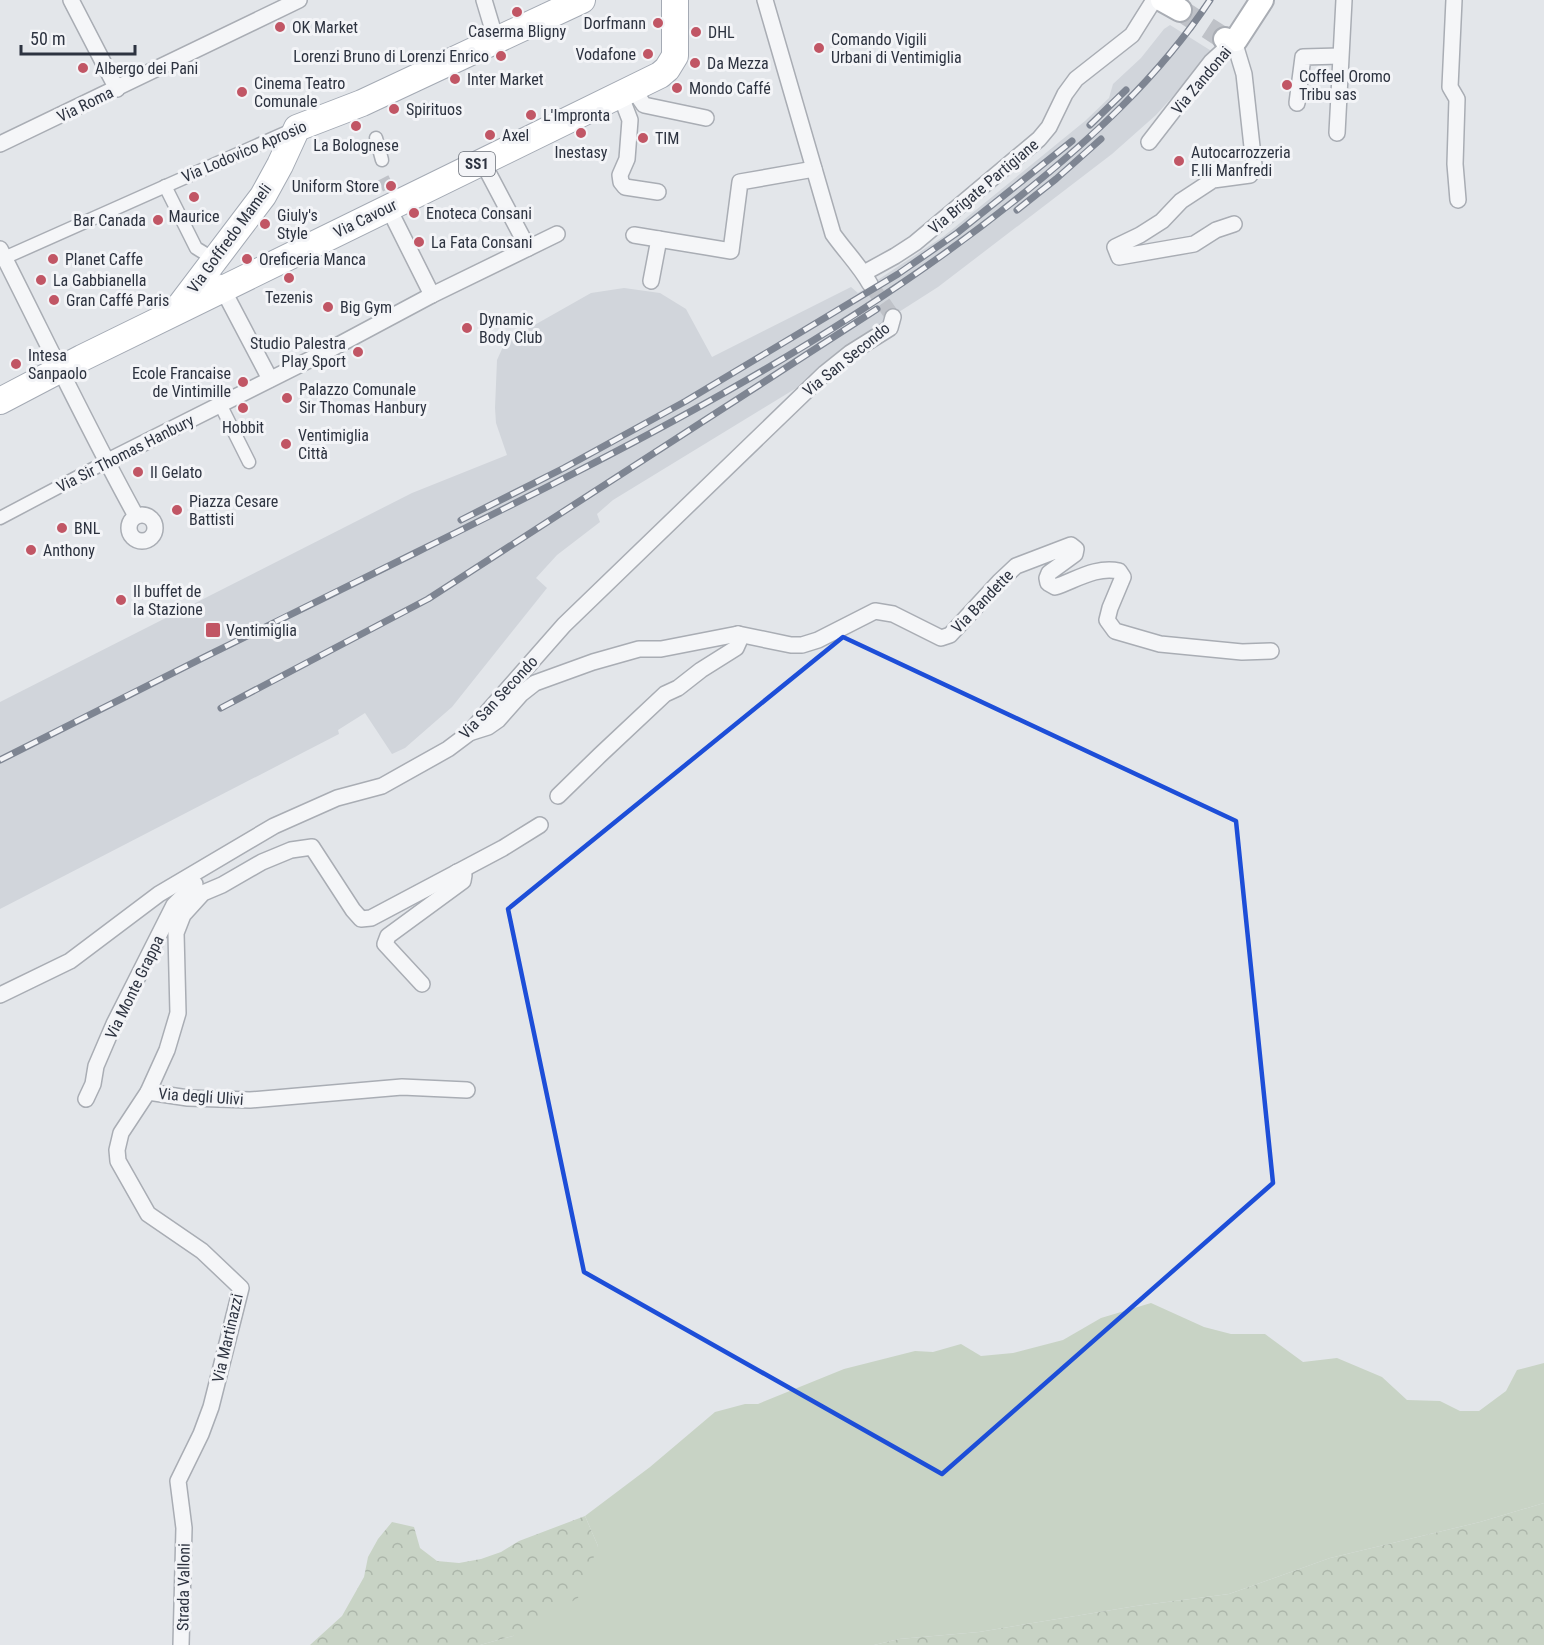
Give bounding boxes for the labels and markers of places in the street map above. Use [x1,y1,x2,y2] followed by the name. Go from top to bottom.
[510,5,524,19] marker: Caserma Bligny
[584,14,646,33] place label: Dorfmann
[651,16,665,30] marker: Dorfmann
[292,18,358,37] place label: OK Market
[273,20,287,34] marker: OK Market
[468,22,566,41] place label: Caserma Bligny
[708,23,735,42] place label: DHL
[689,25,703,39] marker: DHL
[831,30,962,67] place label: Comando Vigili Urbani di Ventimiglia
[812,41,826,55] marker: Comando Vigili Urbani di Ventimiglia
[575,45,636,64] place label: Vodafone
[293,47,489,66] place label: Lorenzi Bruno di Lorenzi Enrico
[641,47,655,61] marker: Vodafone
[494,49,508,63] marker: Lorenzi Bruno di Lorenzi Enrico
[707,54,769,73] place label: Da Mezza
[688,56,702,70] marker: Da Mezza
[95,59,198,78] place label: Albergo dei Pani
[76,61,90,75] marker: Albergo dei Pani
[1299,67,1391,104] place label: Coffeel Oromo Tribu sas
[467,70,544,89] place label: Inter Market
[448,72,462,86] marker: Inter Market
[254,74,345,111] place label: Cinema Teatro Comunale
[1280,78,1294,92] marker: Coffeel Oromo Tribu sas
[689,79,771,98] place label: Mondo Caffé
[670,81,684,95] marker: Mondo Caffé
[235,85,249,99] marker: Cinema Teatro Comunale
[406,100,462,119] place label: Spirituos
[387,102,401,116] marker: Spirituos
[543,106,610,125] place label: L'Impronta
[524,108,538,122] marker: L'Impronta
[349,119,363,133] marker: La Bolognese
[502,126,529,145] place label: Axel
[574,126,588,140] marker: Inestasy
[483,128,497,142] marker: Axel
[655,129,679,148] place label: TIM
[636,131,650,145] marker: TIM
[313,136,399,155] place label: La Bolognese
[555,143,608,162] place label: Inestasy
[1191,143,1291,180] place label: Autocarrozzeria F.lli Manfredi
[1172,154,1186,168] marker: Autocarrozzeria F.lli Manfredi
[292,177,379,196] place label: Uniform Store
[384,179,398,193] marker: Uniform Store
[187,190,201,204] marker: Maurice
[426,204,532,223] place label: Enoteca Consani
[277,206,318,243] place label: Giuly's Style
[407,206,421,220] marker: Enoteca Consani
[169,207,219,226] place label: Maurice
[73,211,146,230] place label: Bar Canada
[151,213,165,227] marker: Bar Canada
[258,217,272,231] marker: Giuly's Style
[431,233,532,252] place label: La Fata Consani
[412,235,426,249] marker: La Fata Consani
[65,250,143,269] place label: Planet Caffe
[259,250,366,269] place label: Oreficeria Manca
[46,252,60,266] marker: Planet Caffe
[240,252,254,266] marker: Oreficeria Manca
[53,271,146,290] place label: La Gabbianella
[282,271,296,285] marker: Tezenis
[34,273,48,287] marker: La Gabbianella
[265,288,313,307] place label: Tezenis
[66,291,169,310] place label: Gran Caffé Paris
[47,293,61,307] marker: Gran Caffé Paris
[340,298,392,317] place label: Big Gym
[321,300,335,314] marker: Big Gym
[479,310,543,347] place label: Dynamic Body Club
[460,321,474,335] marker: Dynamic Body Club
[250,334,346,371] place label: Studio Palestra Play Sport
[351,345,365,359] marker: Studio Palestra Play Sport
[28,346,87,383] place label: Intesa Sanpaolo
[9,357,23,371] marker: Intesa Sanpaolo
[132,364,231,401] place label: Ecole Francaise de Vintimille
[236,375,250,389] marker: Ecole Francaise de Vintimille
[299,380,427,417] place label: Palazzo Comunale Sir Thomas Hanbury
[280,391,294,405] marker: Palazzo Comunale Sir Thomas Hanbury
[236,401,250,415] marker: Hobbit
[222,418,264,437] place label: Hobbit
[298,426,369,463] place label: Ventimiglia Città
[279,437,293,451] marker: Ventimiglia Città
[150,463,202,482] place label: Il Gelato
[131,465,145,479] marker: Il Gelato
[189,492,278,529] place label: Piazza Cesare Battisti
[170,503,184,517] marker: Piazza Cesare Battisti
[74,519,101,538] place label: BNL
[55,521,69,535] marker: BNL
[43,541,95,560] place label: Anthony
[24,543,38,557] marker: Anthony
[133,582,203,619] place label: Il buffet de la Stazione
[114,593,128,607] marker: Il buffet de la Stazione
[204,621,222,639] marker: Ventimiglia
[226,621,297,640] place label: Ventimiglia

